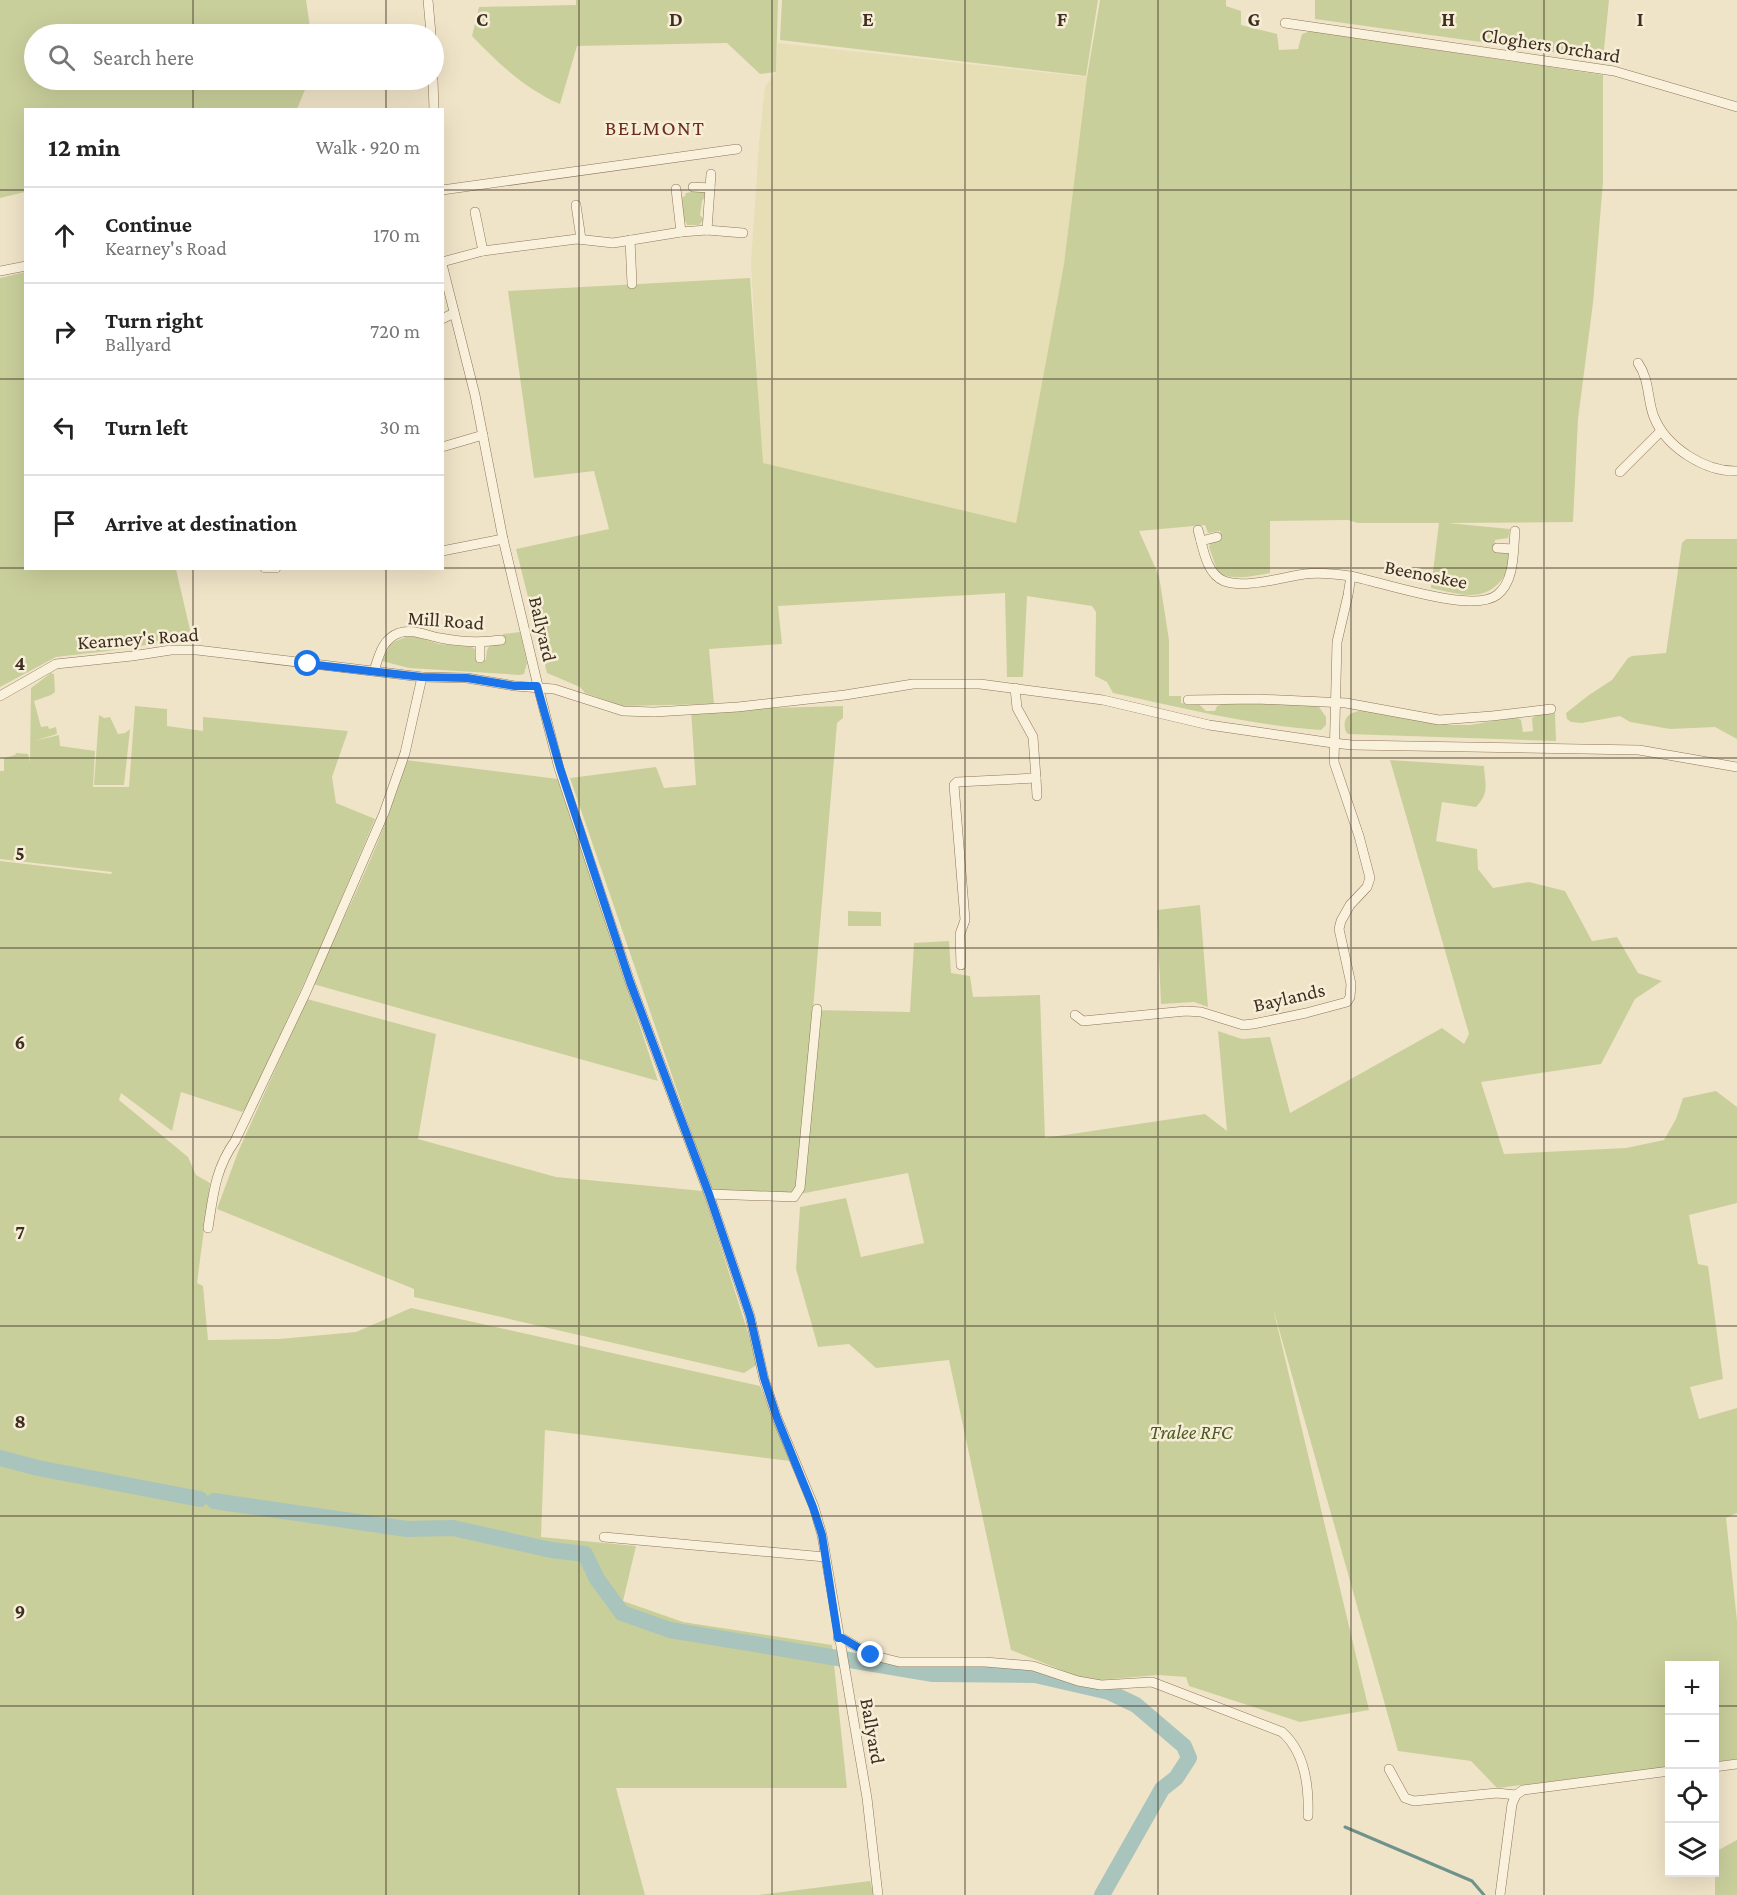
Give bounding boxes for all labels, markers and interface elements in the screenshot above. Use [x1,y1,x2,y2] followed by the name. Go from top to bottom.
[476,8,488,30] text: C
[669,8,683,30] text: D
[862,8,874,30] text: E
[1057,8,1068,30] text: F
[1248,8,1261,30] text: G
[1441,8,1455,30] text: H
[1637,8,1644,30] text: I
[1480,23,1622,68] street label: Cloghers Orchard
[24,24,444,90] search box
[45,41,78,74] icon: search
[93,45,194,70] text: Search here
[605,116,705,140] district label: BELMONT
[48,133,120,162] text: 12 min
[316,136,420,158] text: Walk · 920 m
[105,212,192,237] text: Continue
[48,219,81,252] icon: ahead
[373,224,420,246] text: 170 m
[105,237,227,259] text: Kearney's Road
[105,308,203,333] text: Turn right
[48,315,81,348] icon: right
[370,320,420,342] text: 720 m
[105,333,171,355] text: Ballyard
[48,411,81,444] icon: left
[105,415,188,440] text: Turn left
[379,416,420,438] text: 30 m
[48,507,81,540] icon: arrive
[105,511,297,536] text: Arrive at destination
[1383,555,1470,593] street label: Beenoskee
[524,594,561,664] street label: Ballyard
[407,606,485,634] street label: Mill Road
[76,623,200,654] street label: Kearney's Road
[294,650,320,676] route start
[15,652,26,674] text: 4
[15,842,25,864] text: 5
[1251,978,1327,1017] street label: Baylands
[15,1031,25,1053] text: 6
[15,1221,25,1243] text: 7
[14,1410,26,1432] text: 8
[1149,1421,1234,1443] park label: Tralee RFC
[15,1600,25,1622] text: 9
[857,1641,883,1667] route end
[1665,1661,1719,1877] map controls
[1665,1661,1719,1715] button: +
[855,1696,890,1766] street label: Ballyard
[1665,1715,1719,1769] button: −
[1665,1769,1719,1823] button: locate
[1665,1823,1719,1877] button: layers

